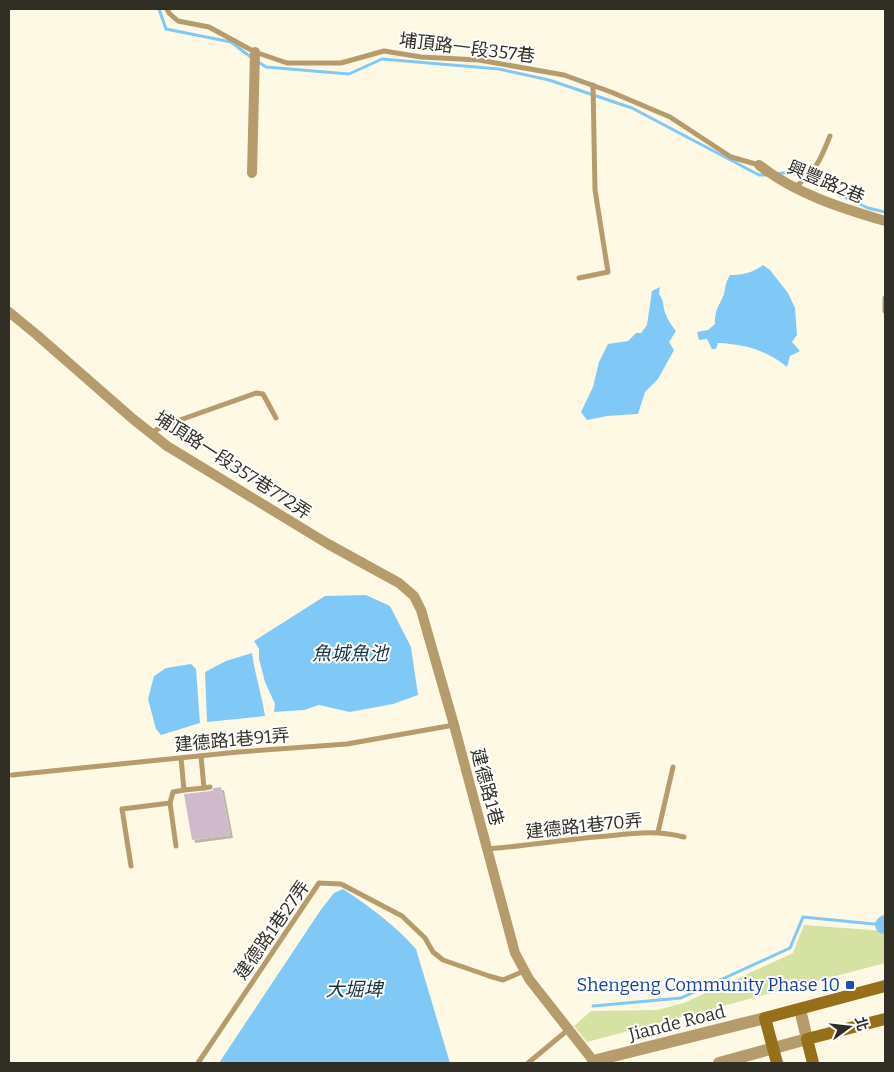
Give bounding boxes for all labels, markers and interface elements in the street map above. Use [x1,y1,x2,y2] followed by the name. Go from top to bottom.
[398,29,536,67] street label: 埔頂路一段357巷
[784,156,868,208] street label: 興豐路2巷
[151,406,315,524] street label: 埔頂路一段357巷772弄
[312,642,390,665] water label: 魚城魚池
[174,724,290,756] street label: 建德路1巷91弄
[466,746,508,828] street label: 建德路1巷
[524,809,644,843] street label: 建德路1巷70弄
[230,876,314,984] street label: 建德路1巷27弄
[576,974,840,996] place label: Shengeng Community Phase 10
[325,978,384,1001] water label: 大堀埤
[844,979,856,991] marker: Shengeng Community Phase 10
[625,1000,728,1046] street label: Jiande Road
[824,1002,874,1052] north arrow
[851,1015,871,1033] text: 北

